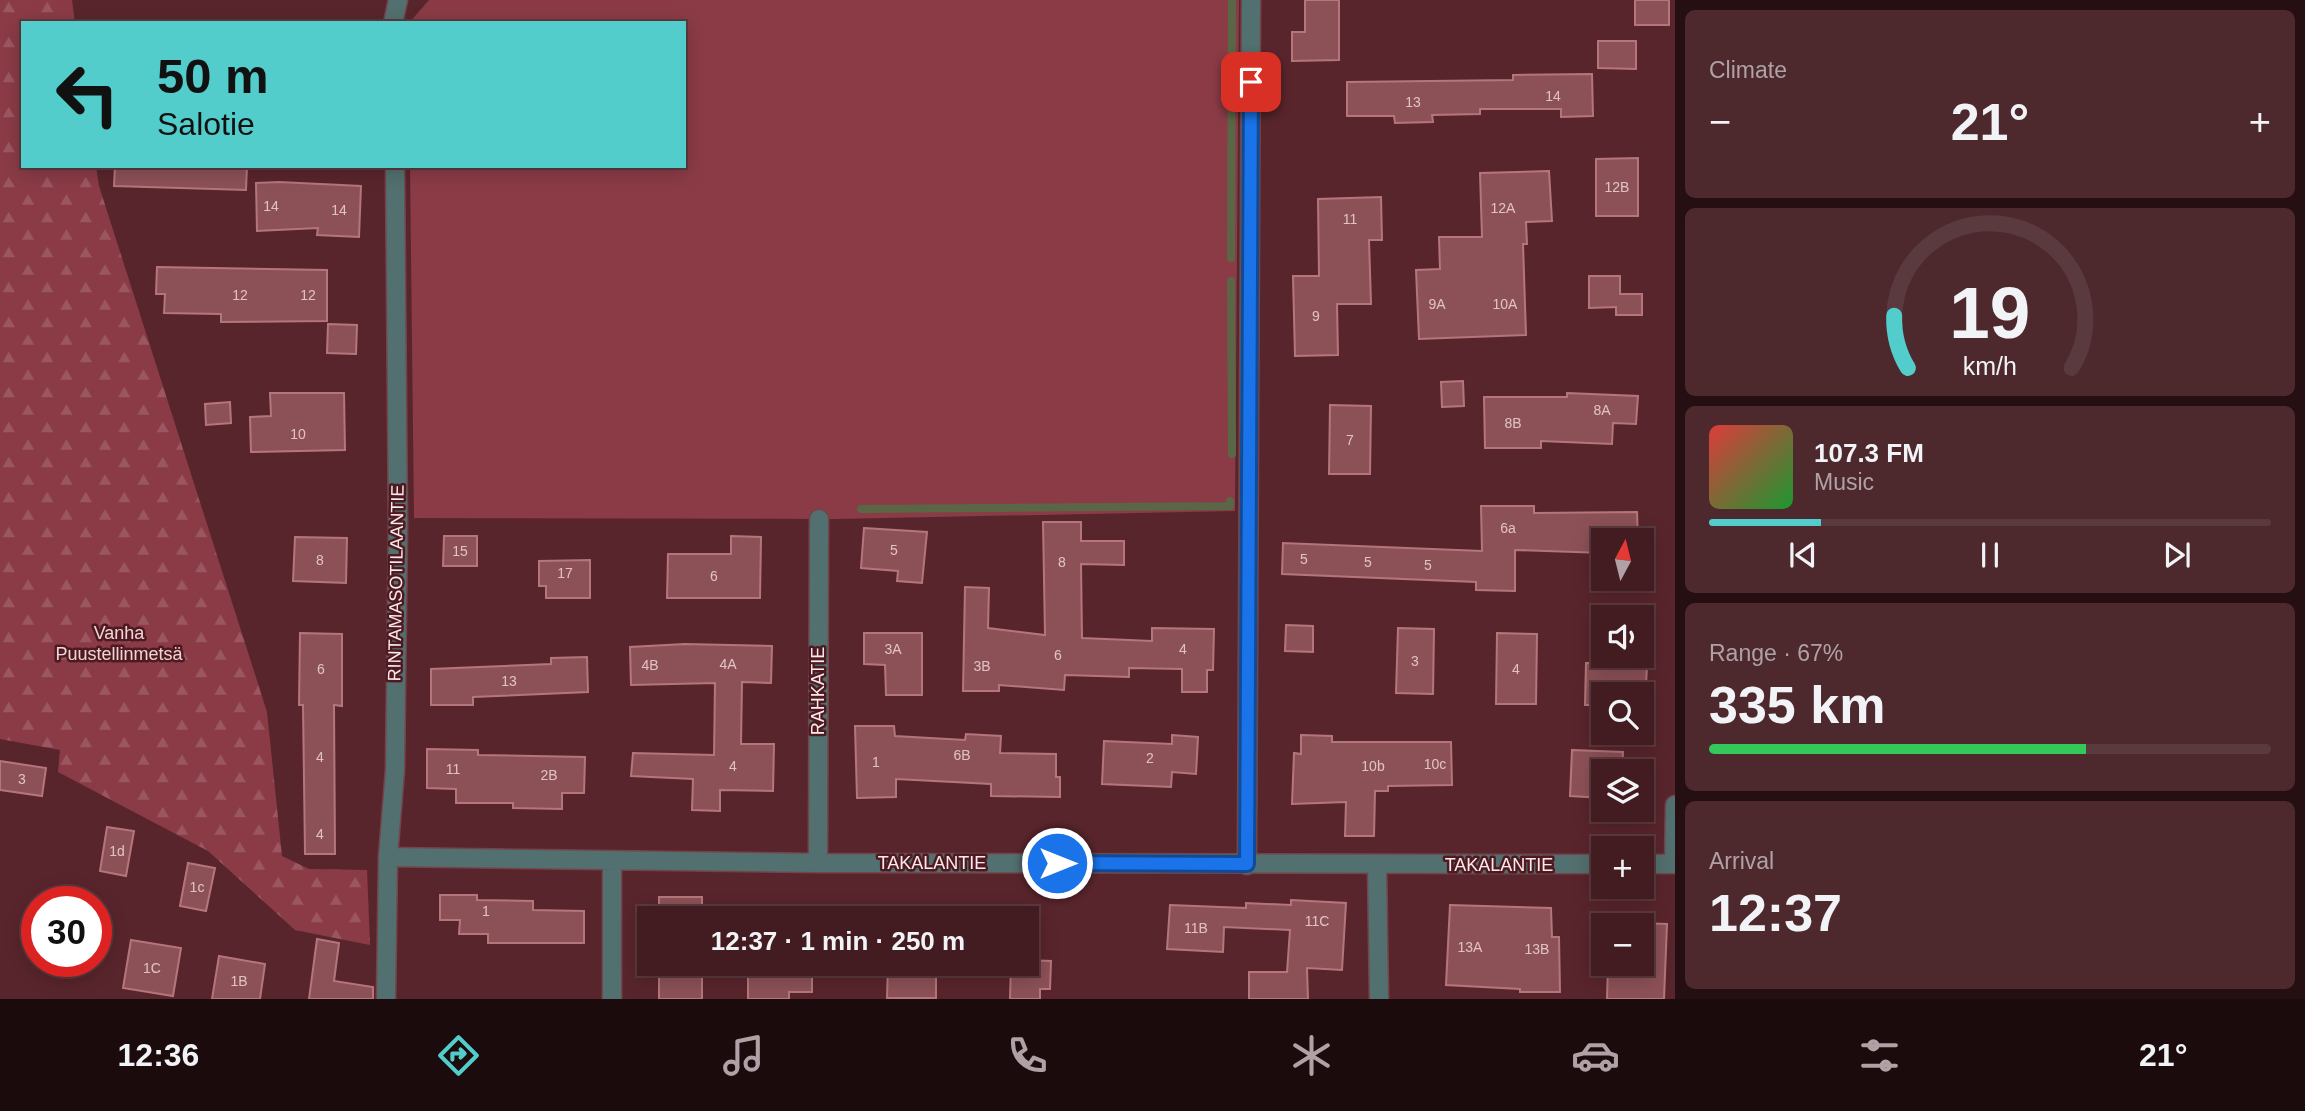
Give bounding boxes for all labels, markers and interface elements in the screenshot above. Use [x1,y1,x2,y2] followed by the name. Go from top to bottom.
[42,49,133,140] icon: left
[157,49,269,103] text: 50 m
[1221,52,1281,112] pin
[1709,57,1787,83] text: Climate
[1232,63,1270,101] icon: arrive
[1545,88,1561,104] house number: 14
[1951,93,2029,151] text: 21°
[1405,94,1421,110] house number: 13
[1709,101,1731,143] text: −
[2249,101,2271,143] text: +
[157,106,255,142] text: Salotie
[1605,179,1629,195] house number: 12B
[263,198,279,214] house number: 14
[1491,200,1516,216] house number: 12A
[331,202,347,218] house number: 14
[1343,211,1357,227] house number: 11
[1950,272,2030,353] text: 19
[232,287,248,303] house number: 12
[300,287,316,303] house number: 12
[1428,296,1446,312] house number: 9A
[1493,296,1518,312] house number: 10A
[1312,308,1320,324] house number: 9
[1963,351,2017,379] text: km/h
[1593,402,1611,418] house number: 8A
[1504,415,1522,431] house number: 8B
[290,426,306,442] house number: 10
[1346,432,1354,448] house number: 7
[1814,438,1924,468] text: 107.3 FM
[1814,469,1874,495] text: Music
[384,484,408,682] street label: RINTAMASOTILAANTIE
[1500,520,1516,536] house number: 6a
[1591,528,1654,592] north arrow
[1591,528,1654,976] map controls
[1784,536,1822,574] icon: previous
[1971,536,2009,574] icon: pause
[2158,536,2196,574] icon: next
[890,542,898,558] house number: 5
[452,543,468,559] house number: 15
[1300,551,1308,567] house number: 5
[316,552,324,568] house number: 8
[1058,554,1066,570] house number: 8
[1364,554,1372,570] house number: 5
[1424,557,1432,573] house number: 5
[557,565,573,581] house number: 17
[710,568,718,584] house number: 6
[1591,605,1654,668] button: sound
[55,623,184,664] park label: Vanha Puustellinmetsä
[1709,640,1843,666] text: Range · 67%
[884,641,902,657] house number: 3A
[1179,641,1187,657] house number: 4
[808,647,828,735] street label: RAHKATIE
[1054,647,1062,663] house number: 6
[1411,653,1419,669] house number: 3
[719,656,737,672] house number: 4A
[641,657,659,673] house number: 4B
[973,658,991,674] house number: 3B
[317,661,325,677] house number: 6
[1512,661,1520,677] house number: 4
[501,673,517,689] house number: 13
[1709,676,1885,734] text: 335 km
[1591,682,1654,745] button: search
[953,747,971,763] house number: 6B
[316,749,324,765] house number: 4
[1146,750,1154,766] house number: 2
[872,754,880,770] house number: 1
[1424,756,1446,772] house number: 10c
[729,758,737,774] house number: 4
[1361,758,1385,774] house number: 10b
[1591,759,1654,822] button: layers
[446,761,460,777] house number: 11
[540,767,558,783] house number: 2B
[18,771,26,787] house number: 3
[316,826,324,842] house number: 4
[1020,826,1094,900] position arrow
[1591,836,1654,899] button: +
[109,843,125,859] house number: 1d
[1709,848,1774,874] text: Arrival
[878,853,986,873] street label: TAKALANTIE
[1445,855,1553,875] street label: TAKALANTIE
[190,879,204,895] house number: 1c
[1709,884,1842,942] text: 12:37
[21,886,112,977] speed limit sign: 30
[482,903,490,919] house number: 1
[1305,913,1329,929] house number: 11C
[1591,913,1654,976] button: −
[1184,920,1208,936] house number: 11B
[711,926,965,956] text: 12:37 · 1 min · 250 m
[1458,939,1483,955] house number: 13A
[1525,941,1549,957] house number: 13B
[143,960,161,976] house number: 1C
[230,973,248,989] house number: 1B
[434,1031,483,1080] icon: directions
[719,1031,768,1080] icon: music
[1003,1031,1052,1080] icon: phone
[1287,1031,1336,1080] icon: climate
[1571,1031,1620,1080] icon: car
[1855,1031,1904,1080] icon: filters
[118,1037,199,1073] text: 12:36
[2139,1037,2187,1073] text: 21°

